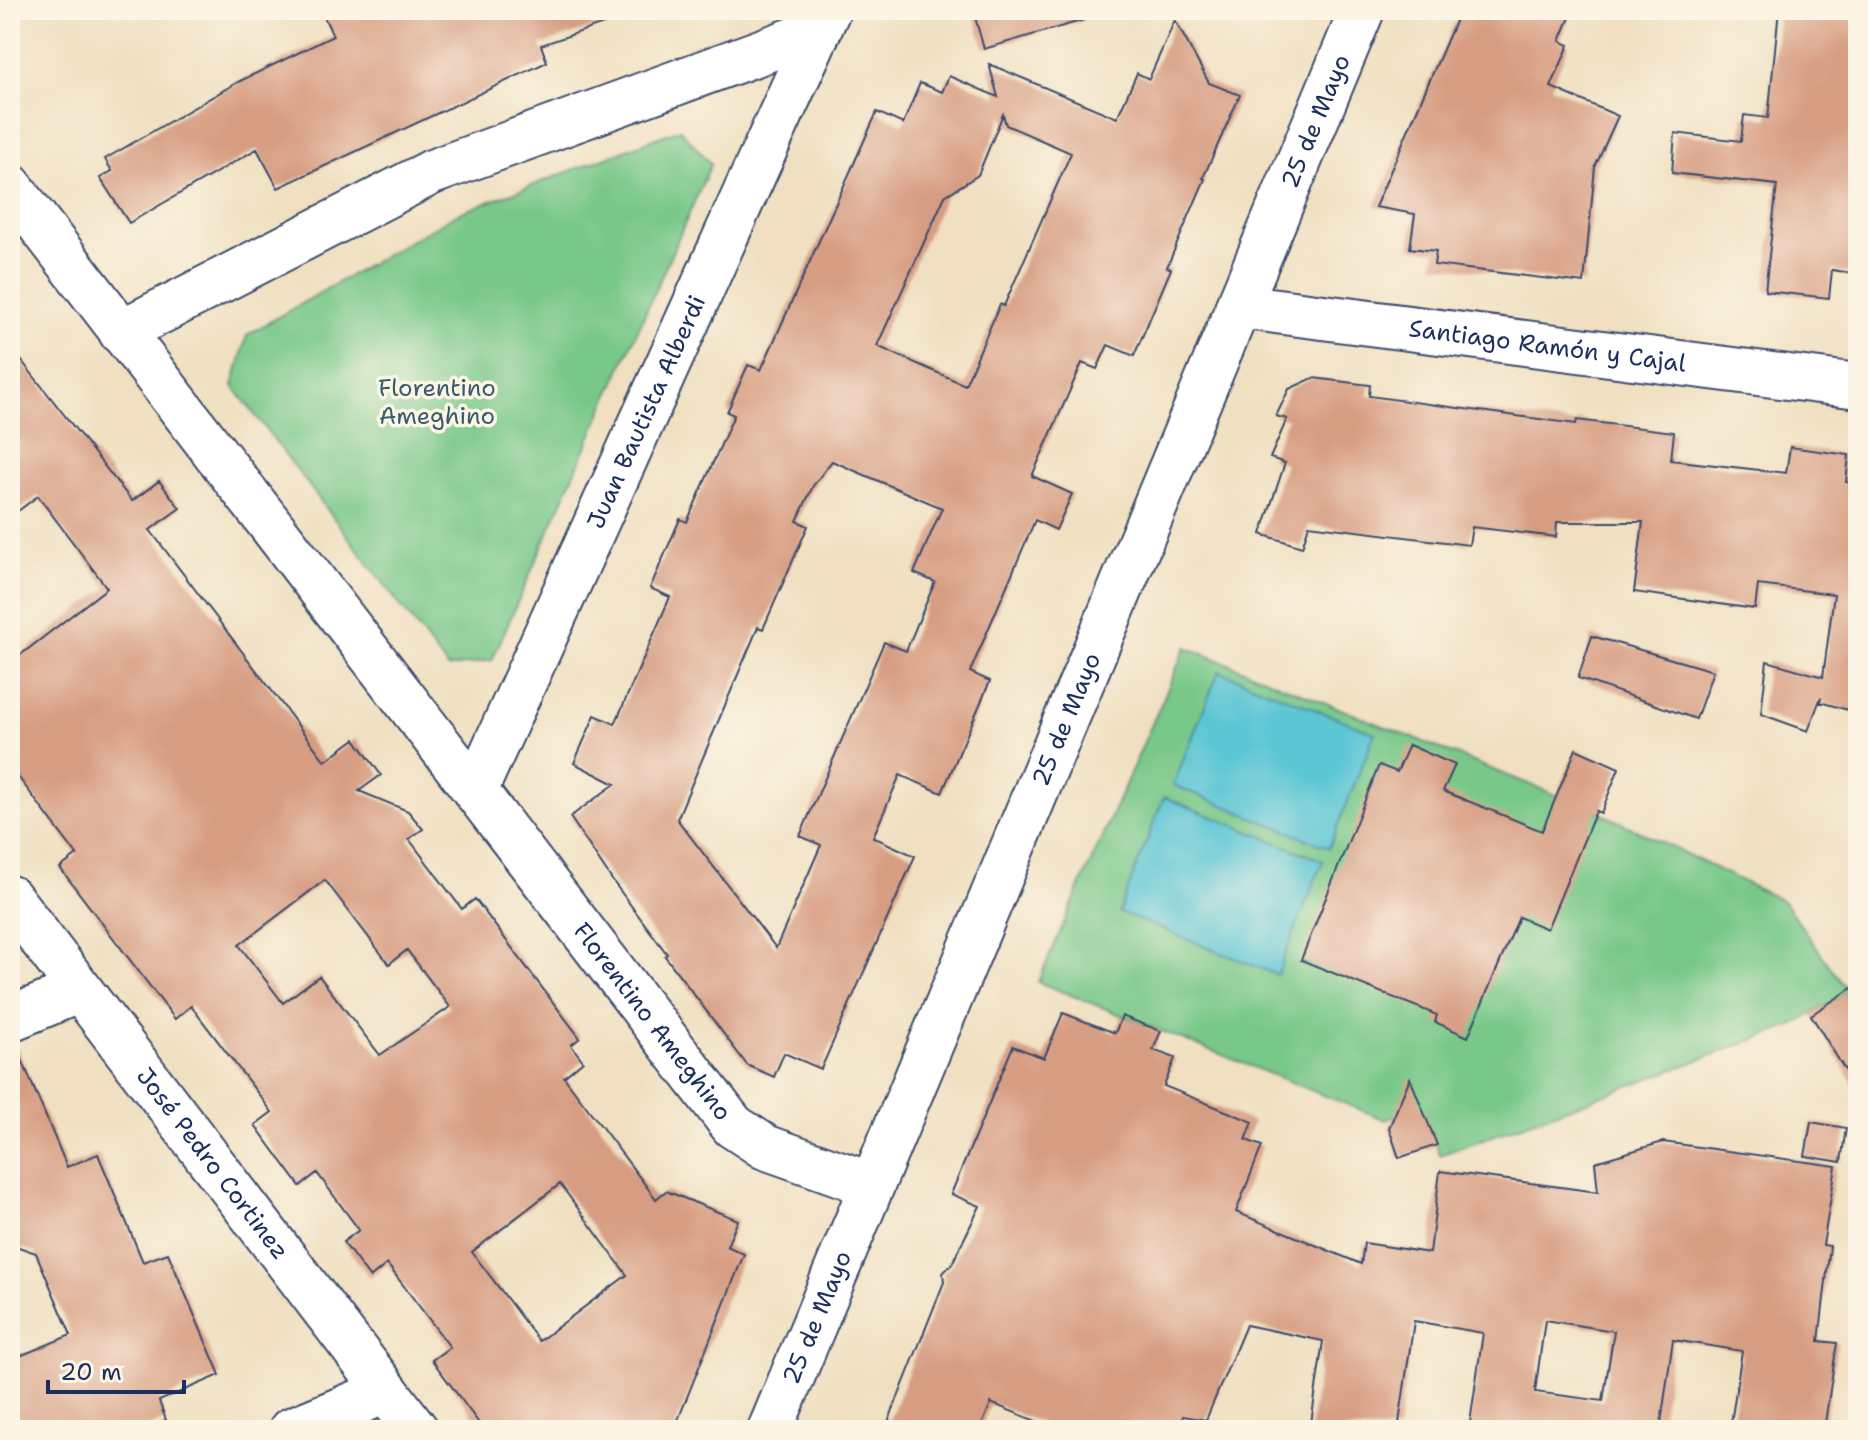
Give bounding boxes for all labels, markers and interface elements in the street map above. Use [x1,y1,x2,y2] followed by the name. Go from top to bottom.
[1274,50,1358,193] street label: 25 de Mayo
[580,290,713,534] street label: Juan Bautista Alberdi
[1407,312,1689,380] street label: Santiago Ramón y Cajal
[378,372,496,432] park label: Florentino Ameghino
[1024,648,1108,791] street label: 25 de Mayo
[566,916,739,1127] street label: Florentino Ameghino
[129,1061,296,1266] street label: José Pedro Cortinez
[775,1246,859,1389] street label: 25 de Mayo
[48,1344,184,1394] scale bar
[60,1356,122,1388] text: 20 m

